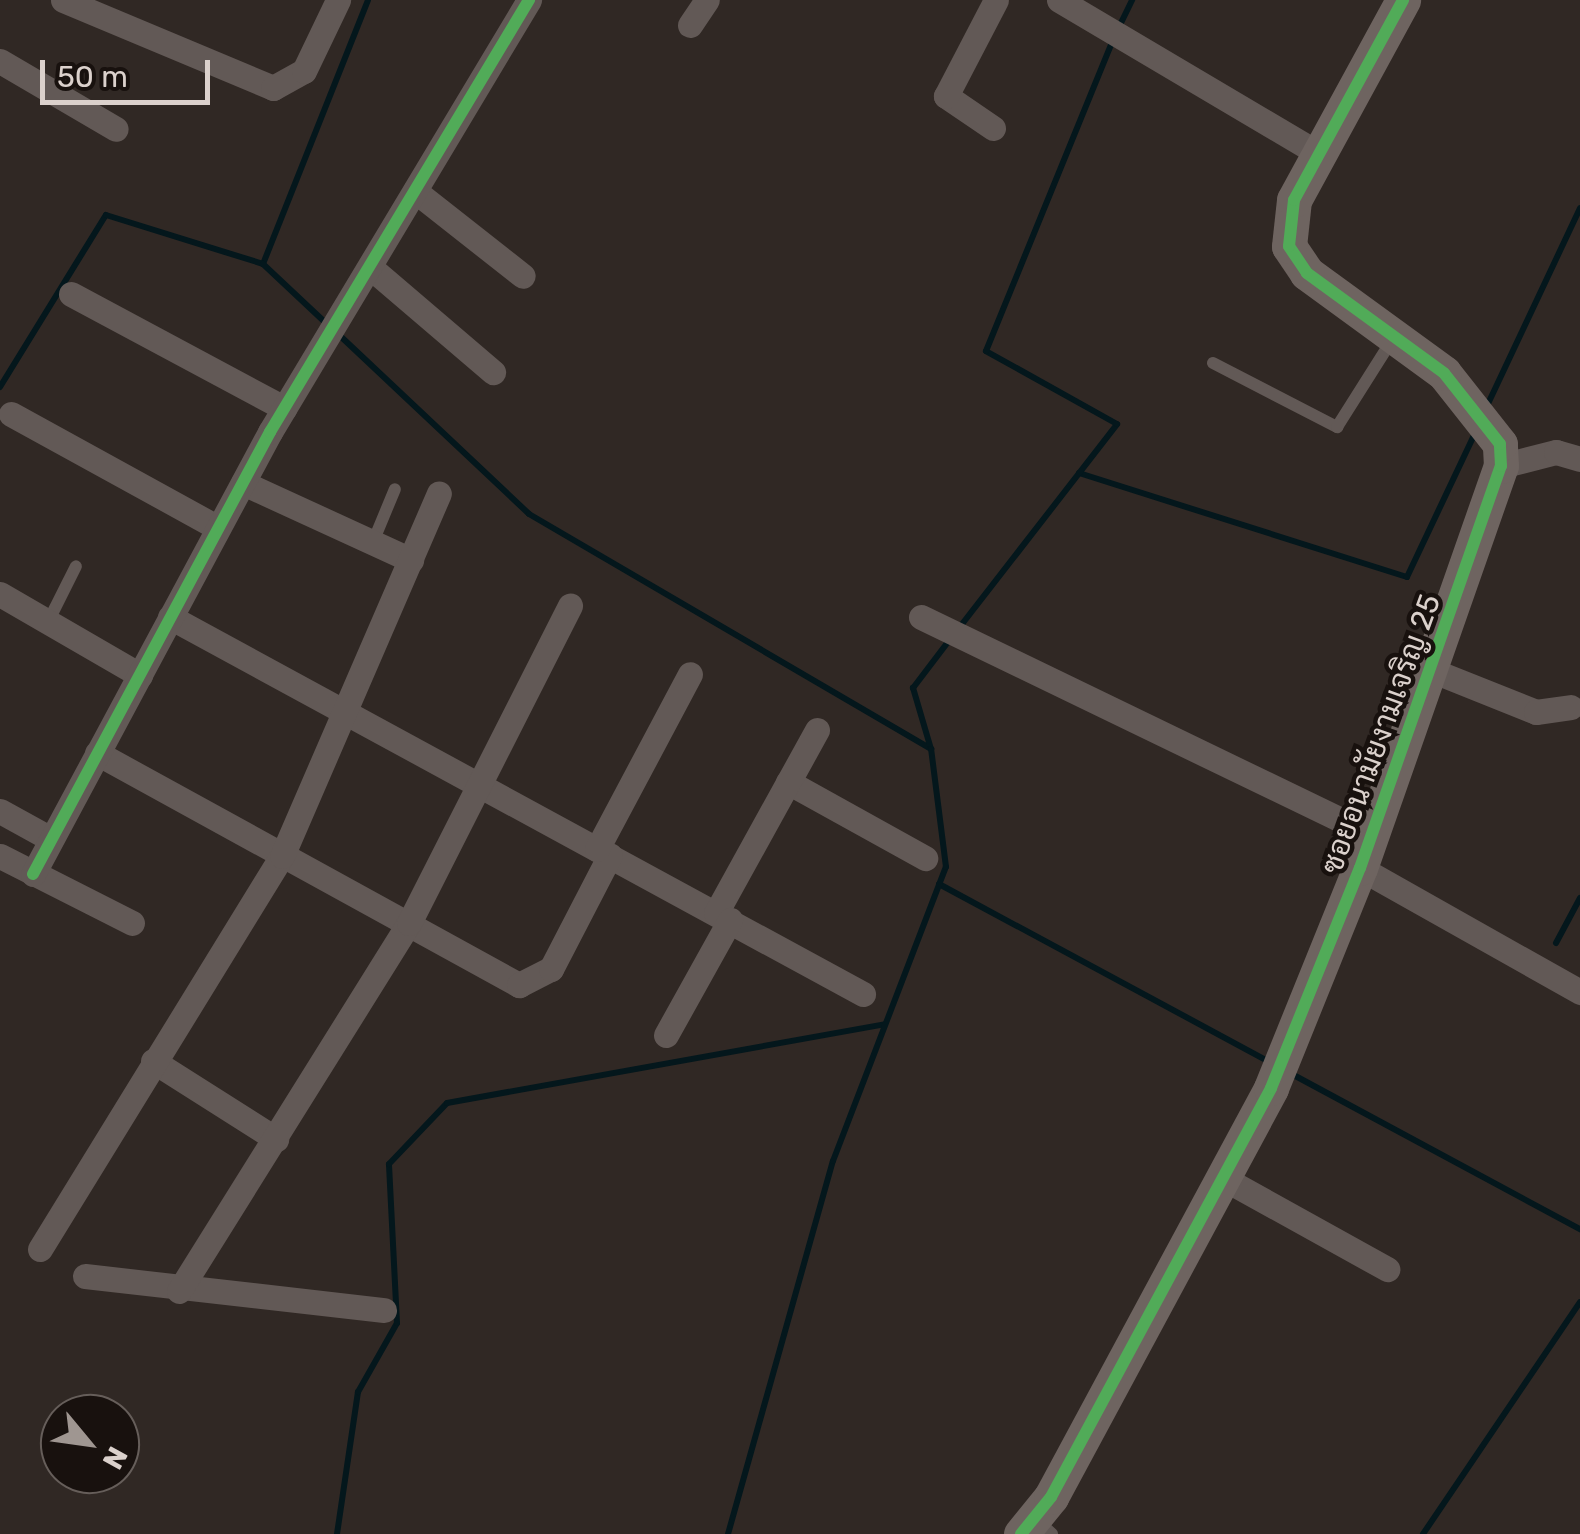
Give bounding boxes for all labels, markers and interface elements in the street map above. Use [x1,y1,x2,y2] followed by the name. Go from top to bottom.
[45,40,215,102] scale bar
[57,59,128,95] text: 50 m
[1314,589,1448,879] street label: ซอยอนามัยงามเจริญ 25
[40,1394,140,1494] north arrow
[96,1441,134,1475] text: N

